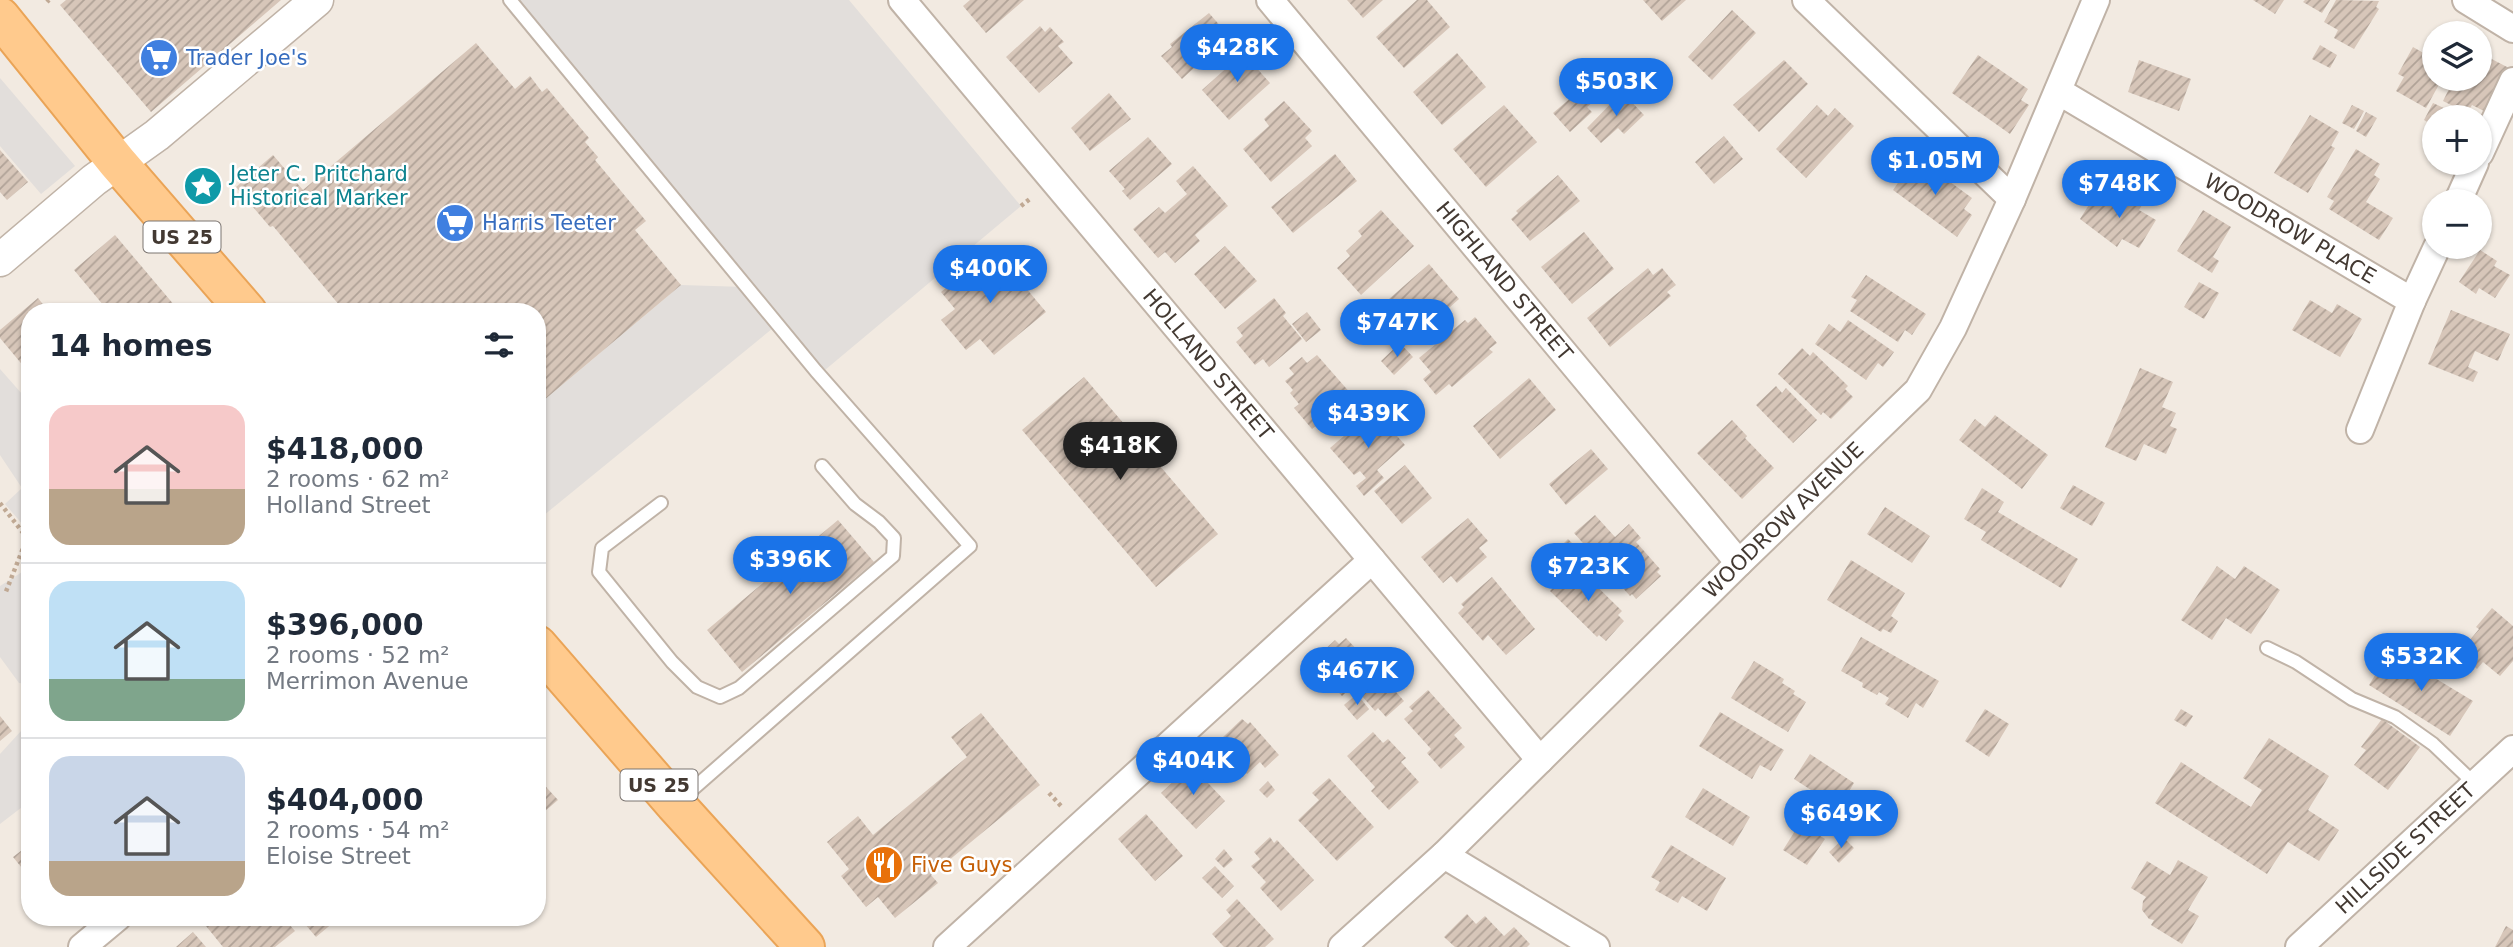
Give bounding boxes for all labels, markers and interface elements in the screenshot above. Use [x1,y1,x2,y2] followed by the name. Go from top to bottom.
[2422,21,2492,259] map controls
[2422,21,2492,91] button: layers
[1188,24,1286,84] pin: $428K
[1196,34,1278,60] text: $428K
[138,37,180,79] supermarket icon: Trader Joe's
[185,46,307,70] place label: Trader Joe's
[1567,58,1665,118] pin: $503K
[1575,68,1657,94] text: $503K
[2422,105,2492,175] button: +
[1878,138,1992,197] pin: $1.05M
[1887,147,1983,173] text: $1.05M
[2070,160,2168,220] pin: $748K
[228,162,408,210] place label: Jeter C. Pritchard Historical Marker
[182,165,224,207] place icon: Jeter C. Pritchard Historical Marker
[2200,169,2380,289] street label: WOODROW PLACE
[2078,170,2160,196] text: $748K
[2422,189,2492,259] button: −
[1431,197,1577,366] street label: HIGHLAND STREET
[434,202,476,244] supermarket icon: Harris Teeter
[482,211,616,235] place label: Harris Teeter
[144,221,220,252] road number: US 25
[941,246,1039,305] pin: $400K
[949,255,1031,281] text: $400K
[1138,284,1278,445] street label: HOLLAND STREET
[1348,300,1446,359] pin: $747K
[1356,309,1438,335] text: $747K
[480,326,518,364] icon: filters
[49,328,213,363] text: 14 homes
[1319,391,1417,450] pin: $439K
[1327,400,1409,426] text: $439K
[1071,422,1169,482] pin: $418K
[266,431,424,466] text: $418,000
[1079,432,1161,458] text: $418K
[105,433,189,517] icon: home
[1698,437,1868,603] street label: WOODROW AVENUE
[266,466,450,492] text: 2 rooms · 62 m²
[266,492,431,518] text: Holland Street
[741,536,839,596] pin: $396K
[1539,544,1637,603] pin: $723K
[749,546,831,572] text: $396K
[1547,553,1629,579] text: $723K
[266,607,424,642] text: $396,000
[105,609,189,693] icon: home
[2372,634,2470,693] pin: $532K
[266,642,450,668] text: 2 rooms · 52 m²
[2380,643,2462,669] text: $532K
[1308,648,1406,707] pin: $467K
[1316,657,1398,683] text: $467K
[266,668,469,694] text: Merrimon Avenue
[1144,738,1242,797] pin: $404K
[1152,747,1234,773] text: $404K
[620,770,698,800] road number: US 25
[2331,778,2480,919] street label: HILLSIDE STREET
[266,782,424,817] text: $404,000
[105,784,189,868] icon: home
[1792,790,1890,850] pin: $649K
[1800,800,1882,826] text: $649K
[266,817,450,843] text: 2 rooms · 54 m²
[266,843,411,869] text: Eloise Street
[863,844,905,886] restaurant icon: Five Guys
[911,853,1012,877] place label: Five Guys

